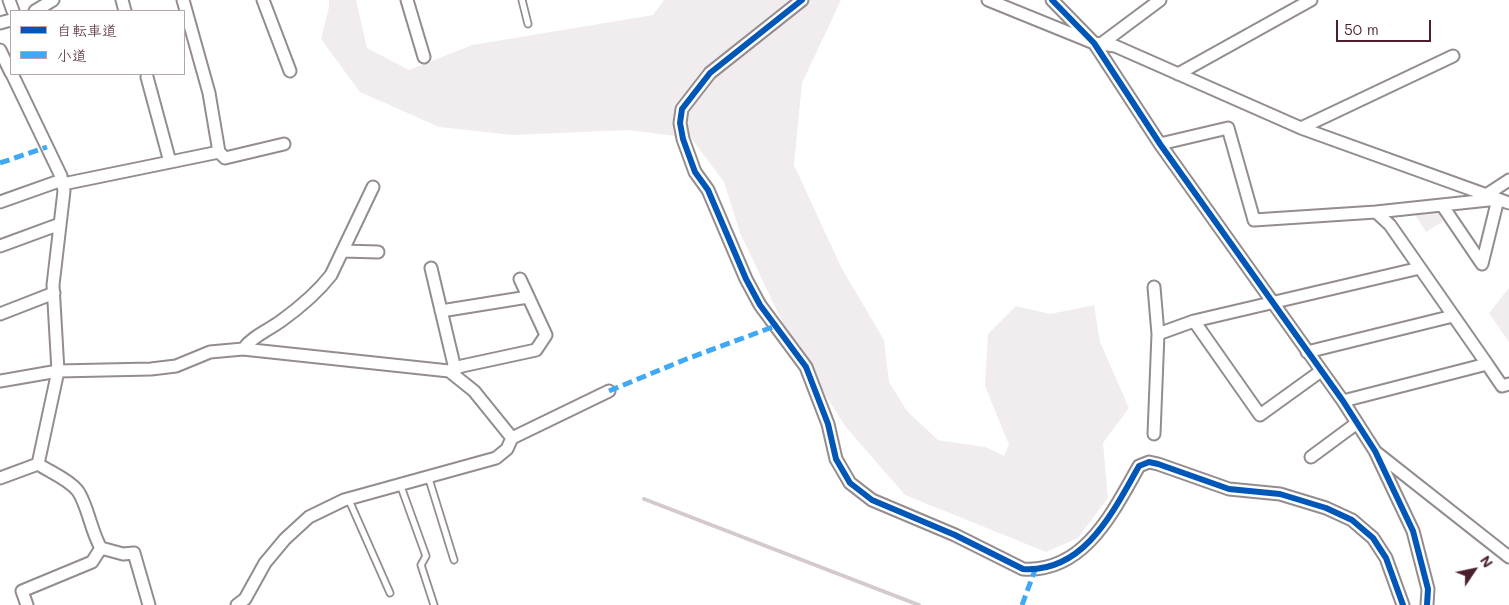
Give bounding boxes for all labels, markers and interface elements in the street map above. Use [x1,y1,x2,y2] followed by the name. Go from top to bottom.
[10,10,185,75] legend
[1339,10,1434,42] scale bar
[1344,19,1379,39] text: 50 m
[57,20,117,40] text: 自転車道
[57,45,87,65] text: 小道
[1449,545,1499,595] north arrow
[1476,552,1498,571] text: N

